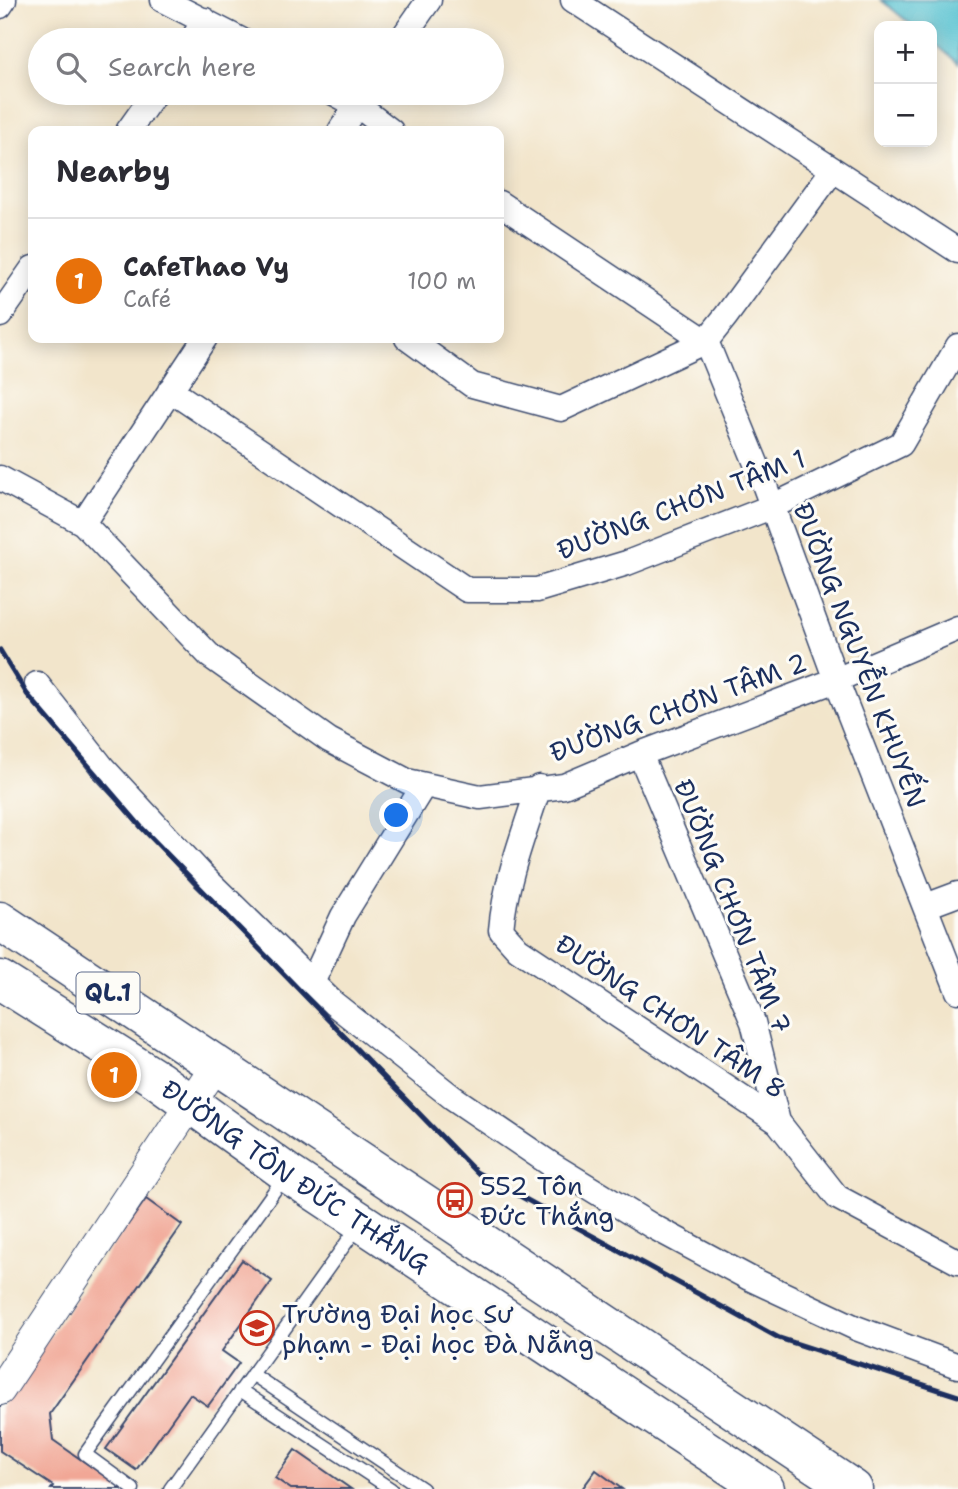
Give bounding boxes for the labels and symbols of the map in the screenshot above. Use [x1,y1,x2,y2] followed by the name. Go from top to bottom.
[552,440,810,568] street label: ĐƯỜNG CHƠN TÂM 1
[786,497,936,813] street label: ĐƯỜNG NGUYỄN KHUYẾN
[545,644,811,770] street label: ĐƯỜNG CHƠN TÂM 2
[666,774,800,1038] street label: ĐƯỜNG CHƠN TÂM 7
[379,798,413,832] your location
[549,926,793,1106] street label: ĐƯỜNG CHƠN TÂM 8
[76,973,140,1014] road number: QL.1
[91,1049,137,1101] pin: 1
[155,1071,437,1280] street label: ĐƯỜNG TÔN ĐỨC THẮNG
[480,1168,614,1233] place label: 552 Tôn Đức Thắng
[436,1181,474,1219] bus stop icon: 552 Tôn Đức Thắng
[282,1296,594,1361] place label: Trường Đại học Sư phạm - Đại học Đà Nẵng
[238,1309,276,1347] school or university icon: Trường Đại học Sư phạm - Đại học Đà Nẵng

